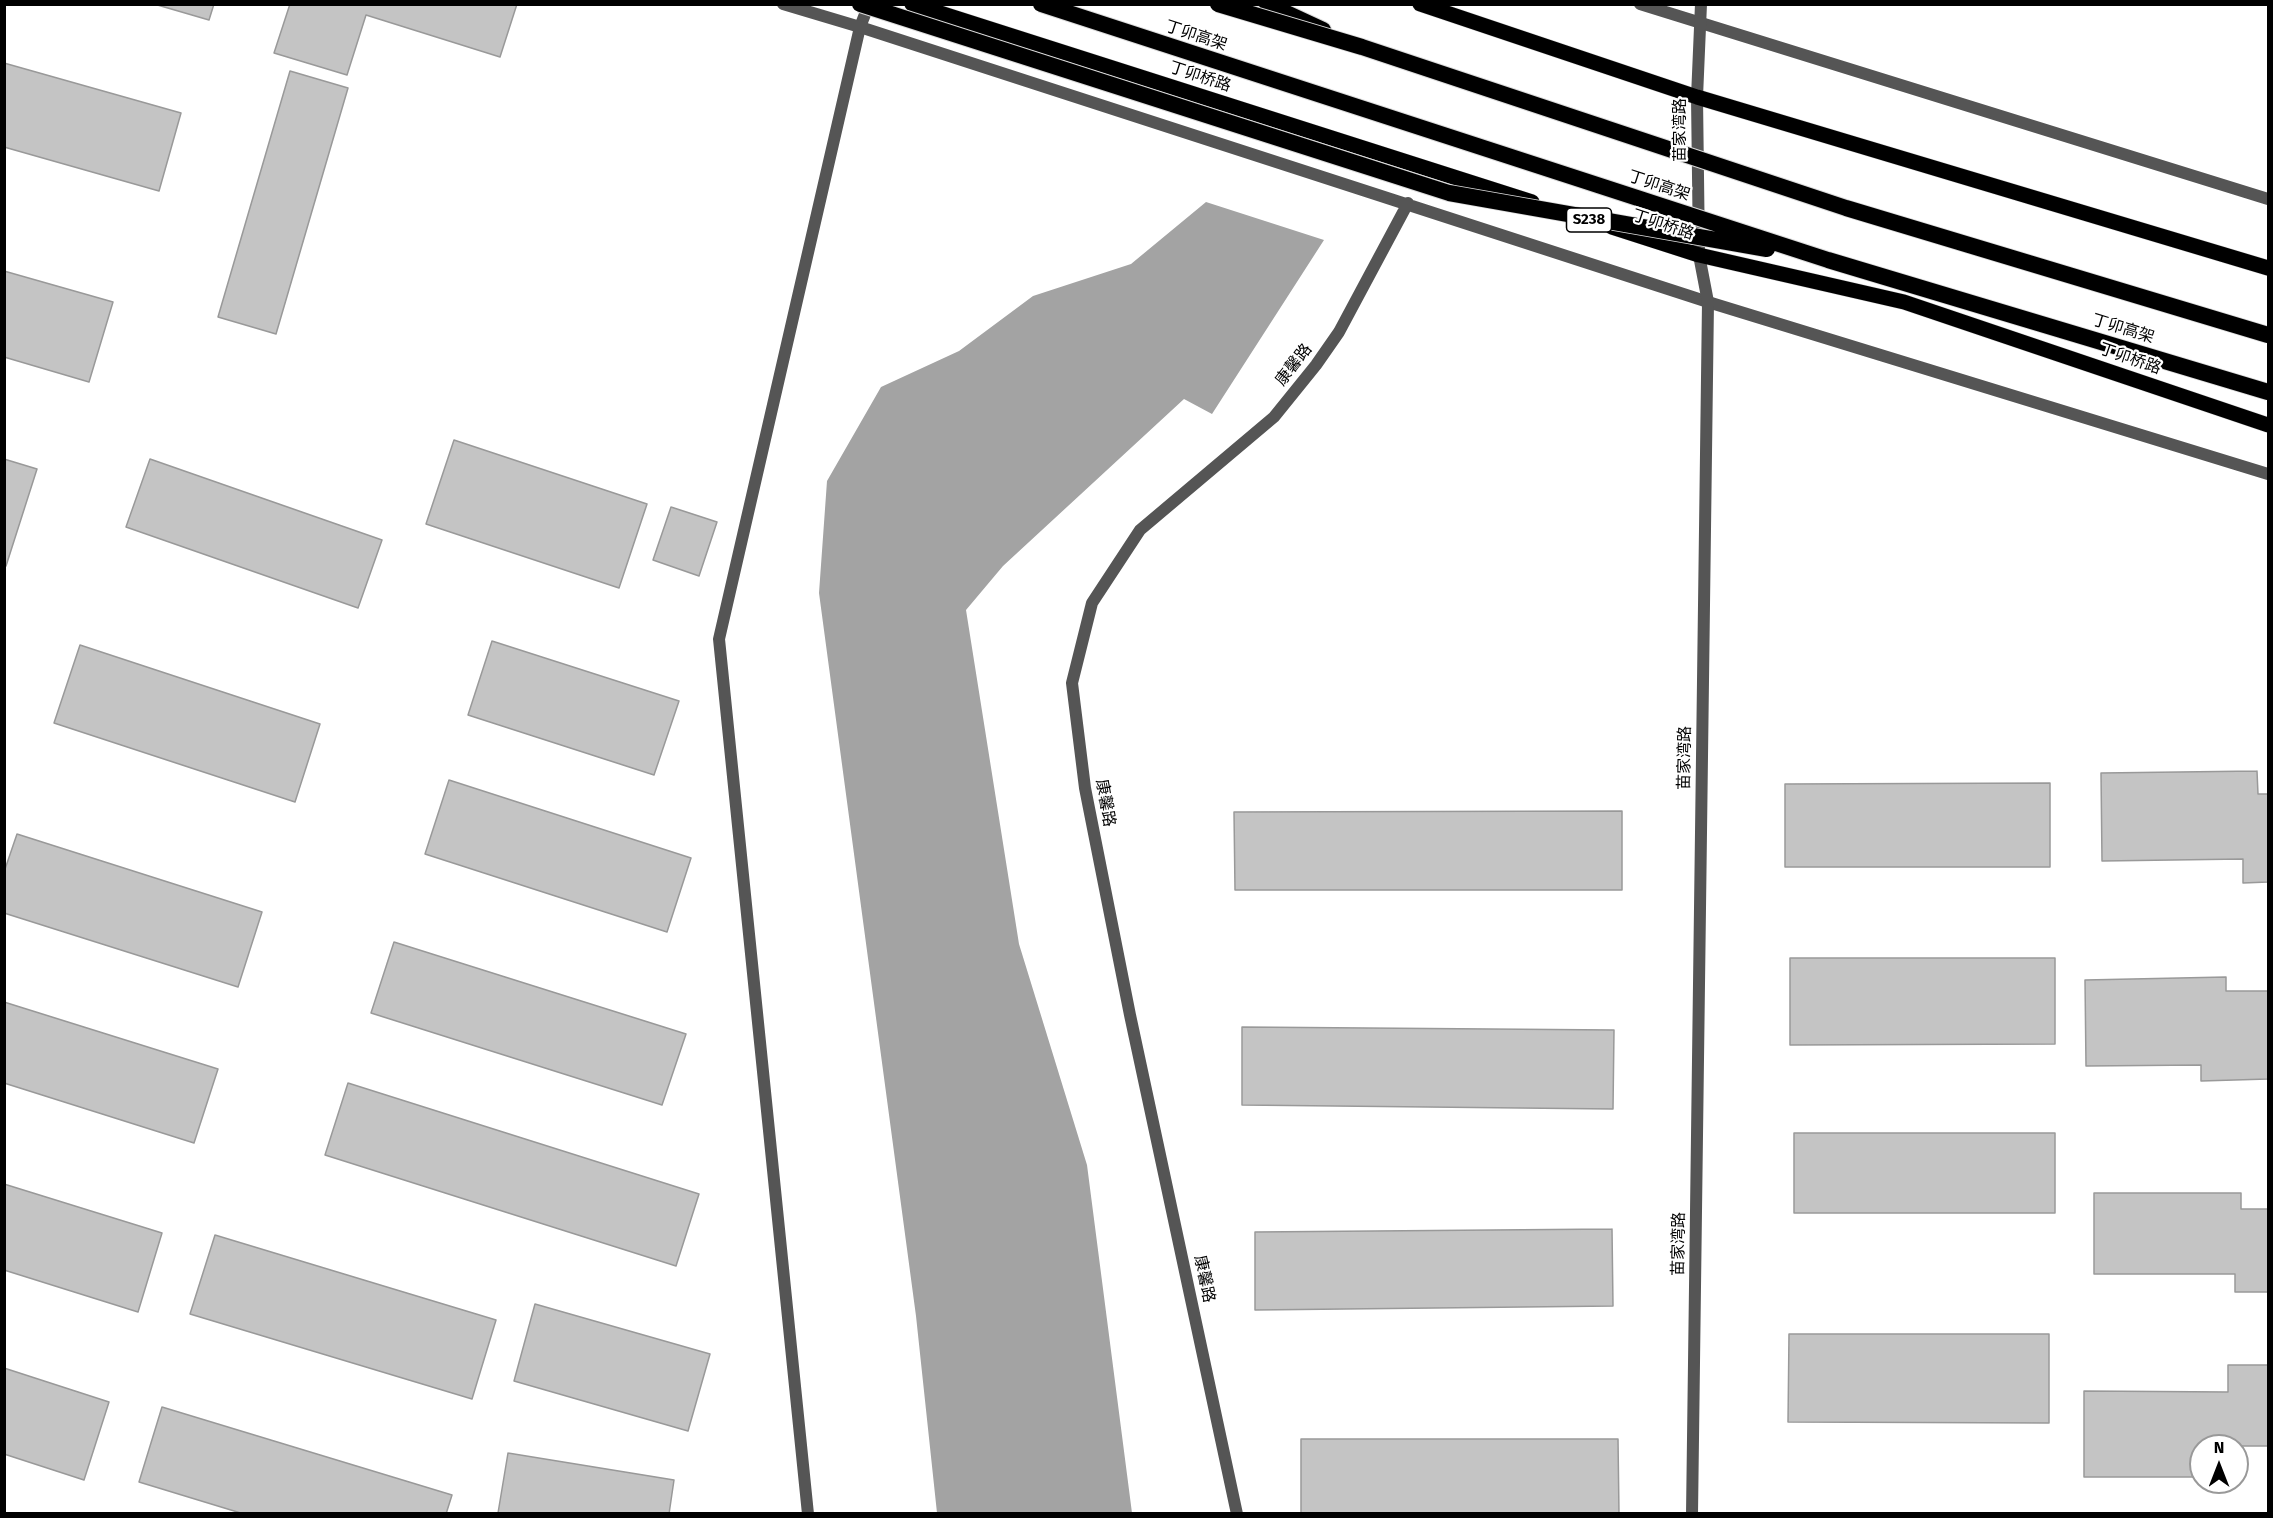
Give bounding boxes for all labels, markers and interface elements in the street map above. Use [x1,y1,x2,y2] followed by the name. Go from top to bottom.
[1163,17,1229,55] street label: 丁卯高架
[1167,58,1233,96] street label: 丁卯桥路
[1671,98,1691,162] street label: 苗家湾路
[1626,167,1692,205] street label: 丁卯高架
[1630,206,1696,244] street label: 丁卯桥路
[1566,208,1612,232] road number: S238
[2090,310,2156,348] street label: 丁卯高架
[1272,340,1316,390] street label: 康馨路
[2097,340,2163,378] street label: 丁卯桥路
[1675,726,1695,790] street label: 苗家湾路
[1091,778,1119,828] street label: 康馨路
[1669,1212,1689,1276] street label: 苗家湾路
[1190,1254,1218,1304] street label: 康馨路
[2189,1434,2249,1494] north arrow
[2214,1438,2224,1457] text: N

